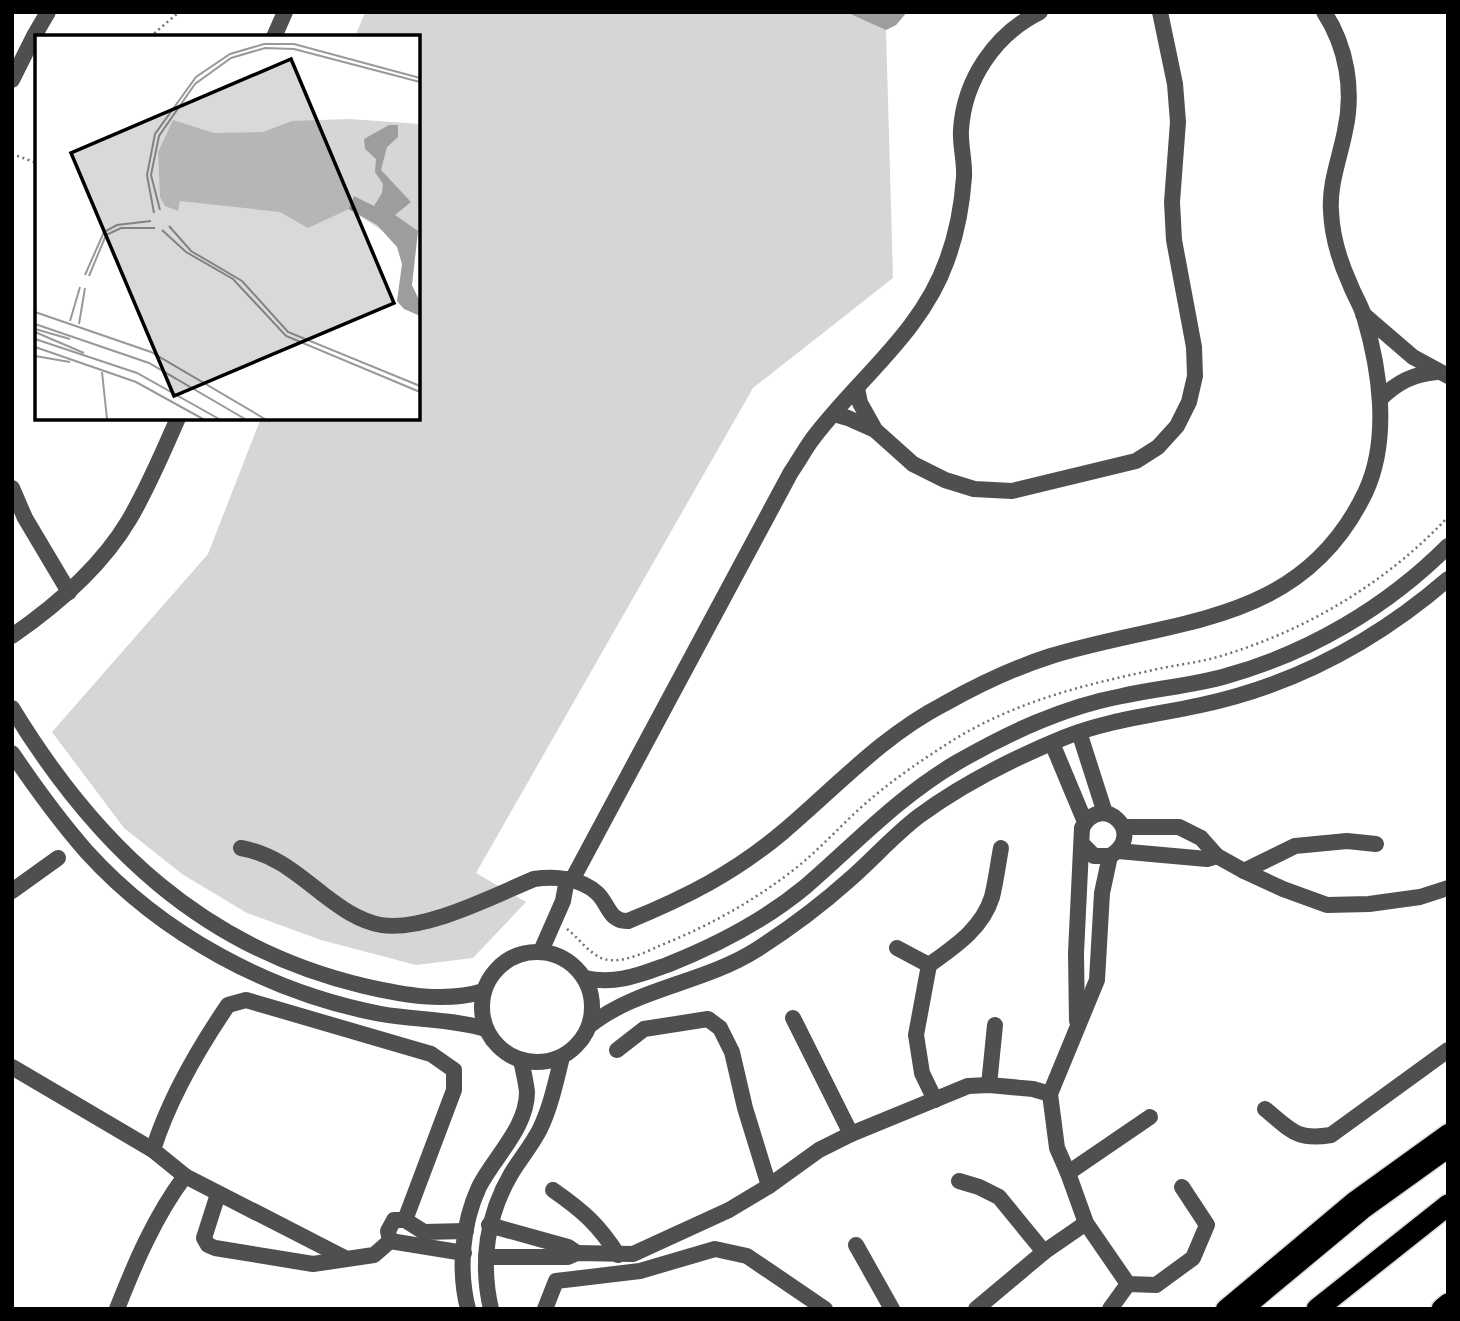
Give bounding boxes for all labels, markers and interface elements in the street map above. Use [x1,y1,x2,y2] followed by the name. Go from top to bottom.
[35,35,420,420] inset map

